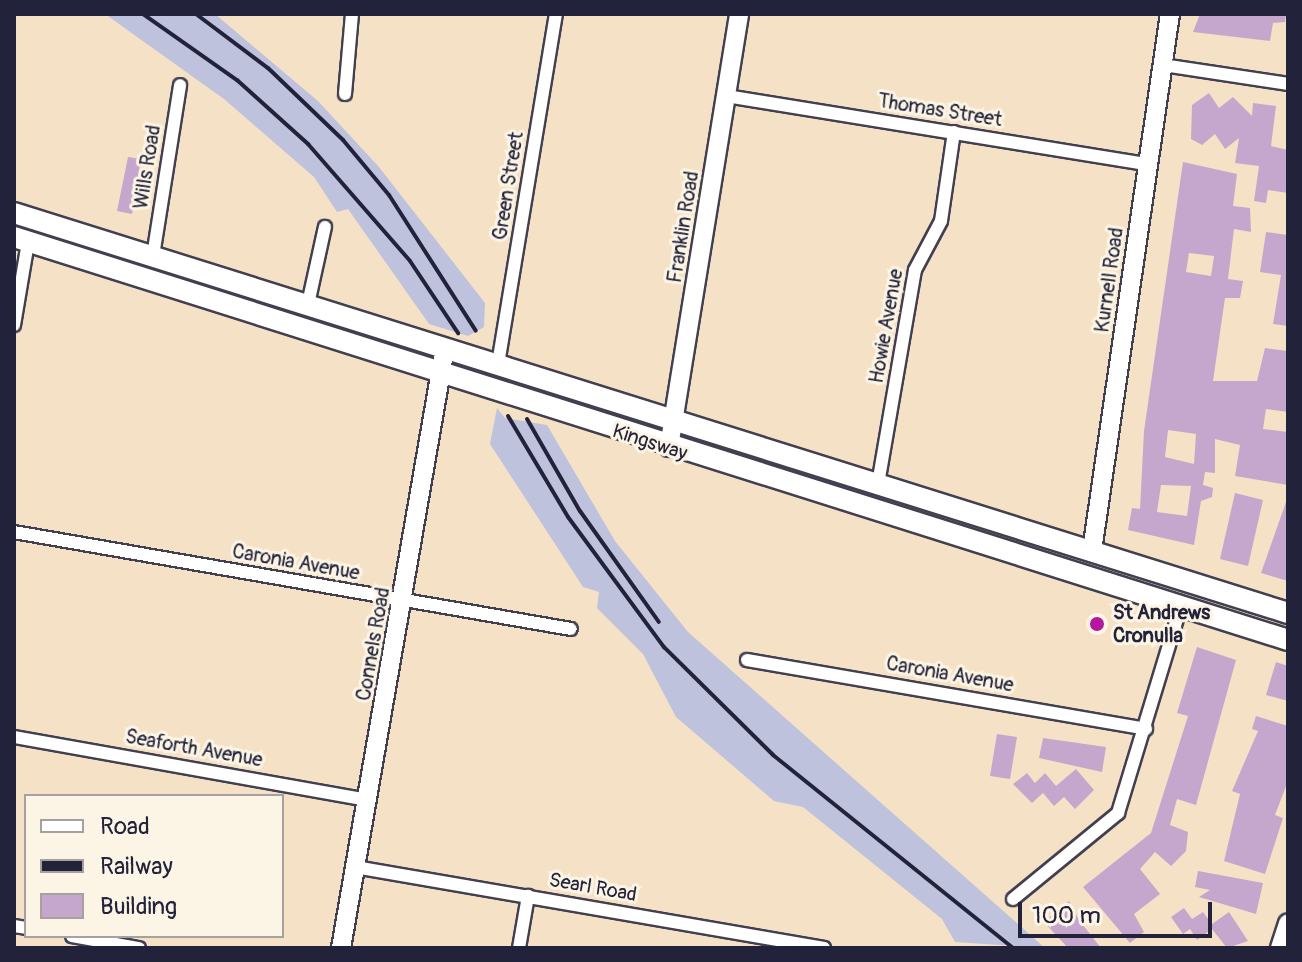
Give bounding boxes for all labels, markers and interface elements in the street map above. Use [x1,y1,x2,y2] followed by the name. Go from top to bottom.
[876,88,1004,132] street label: Thomas Street
[129,123,165,211] street label: Wills Road
[488,130,528,242] street label: Green Street
[662,169,704,285] street label: Franklin Road
[1090,226,1128,334] street label: Kurnell Road
[864,267,908,385] street label: Howie Avenue
[610,419,690,465] street label: Kingsway
[230,539,362,585] street label: Caronia Avenue
[351,585,395,703] street label: Connels Road
[1113,600,1210,647] place label: St Andrews Cronulla
[1088,615,1106,633] marker: St Andrews Cronulla
[884,651,1016,697] street label: Caronia Avenue
[124,724,264,772] street label: Seaforth Avenue
[24,794,284,938] legend
[100,812,150,841] text: Road
[100,852,173,881] text: Railway
[547,868,639,906] street label: Searl Road
[1022,886,1216,936] scale bar
[100,892,177,921] text: Building
[1032,901,1101,930] text: 100 m

